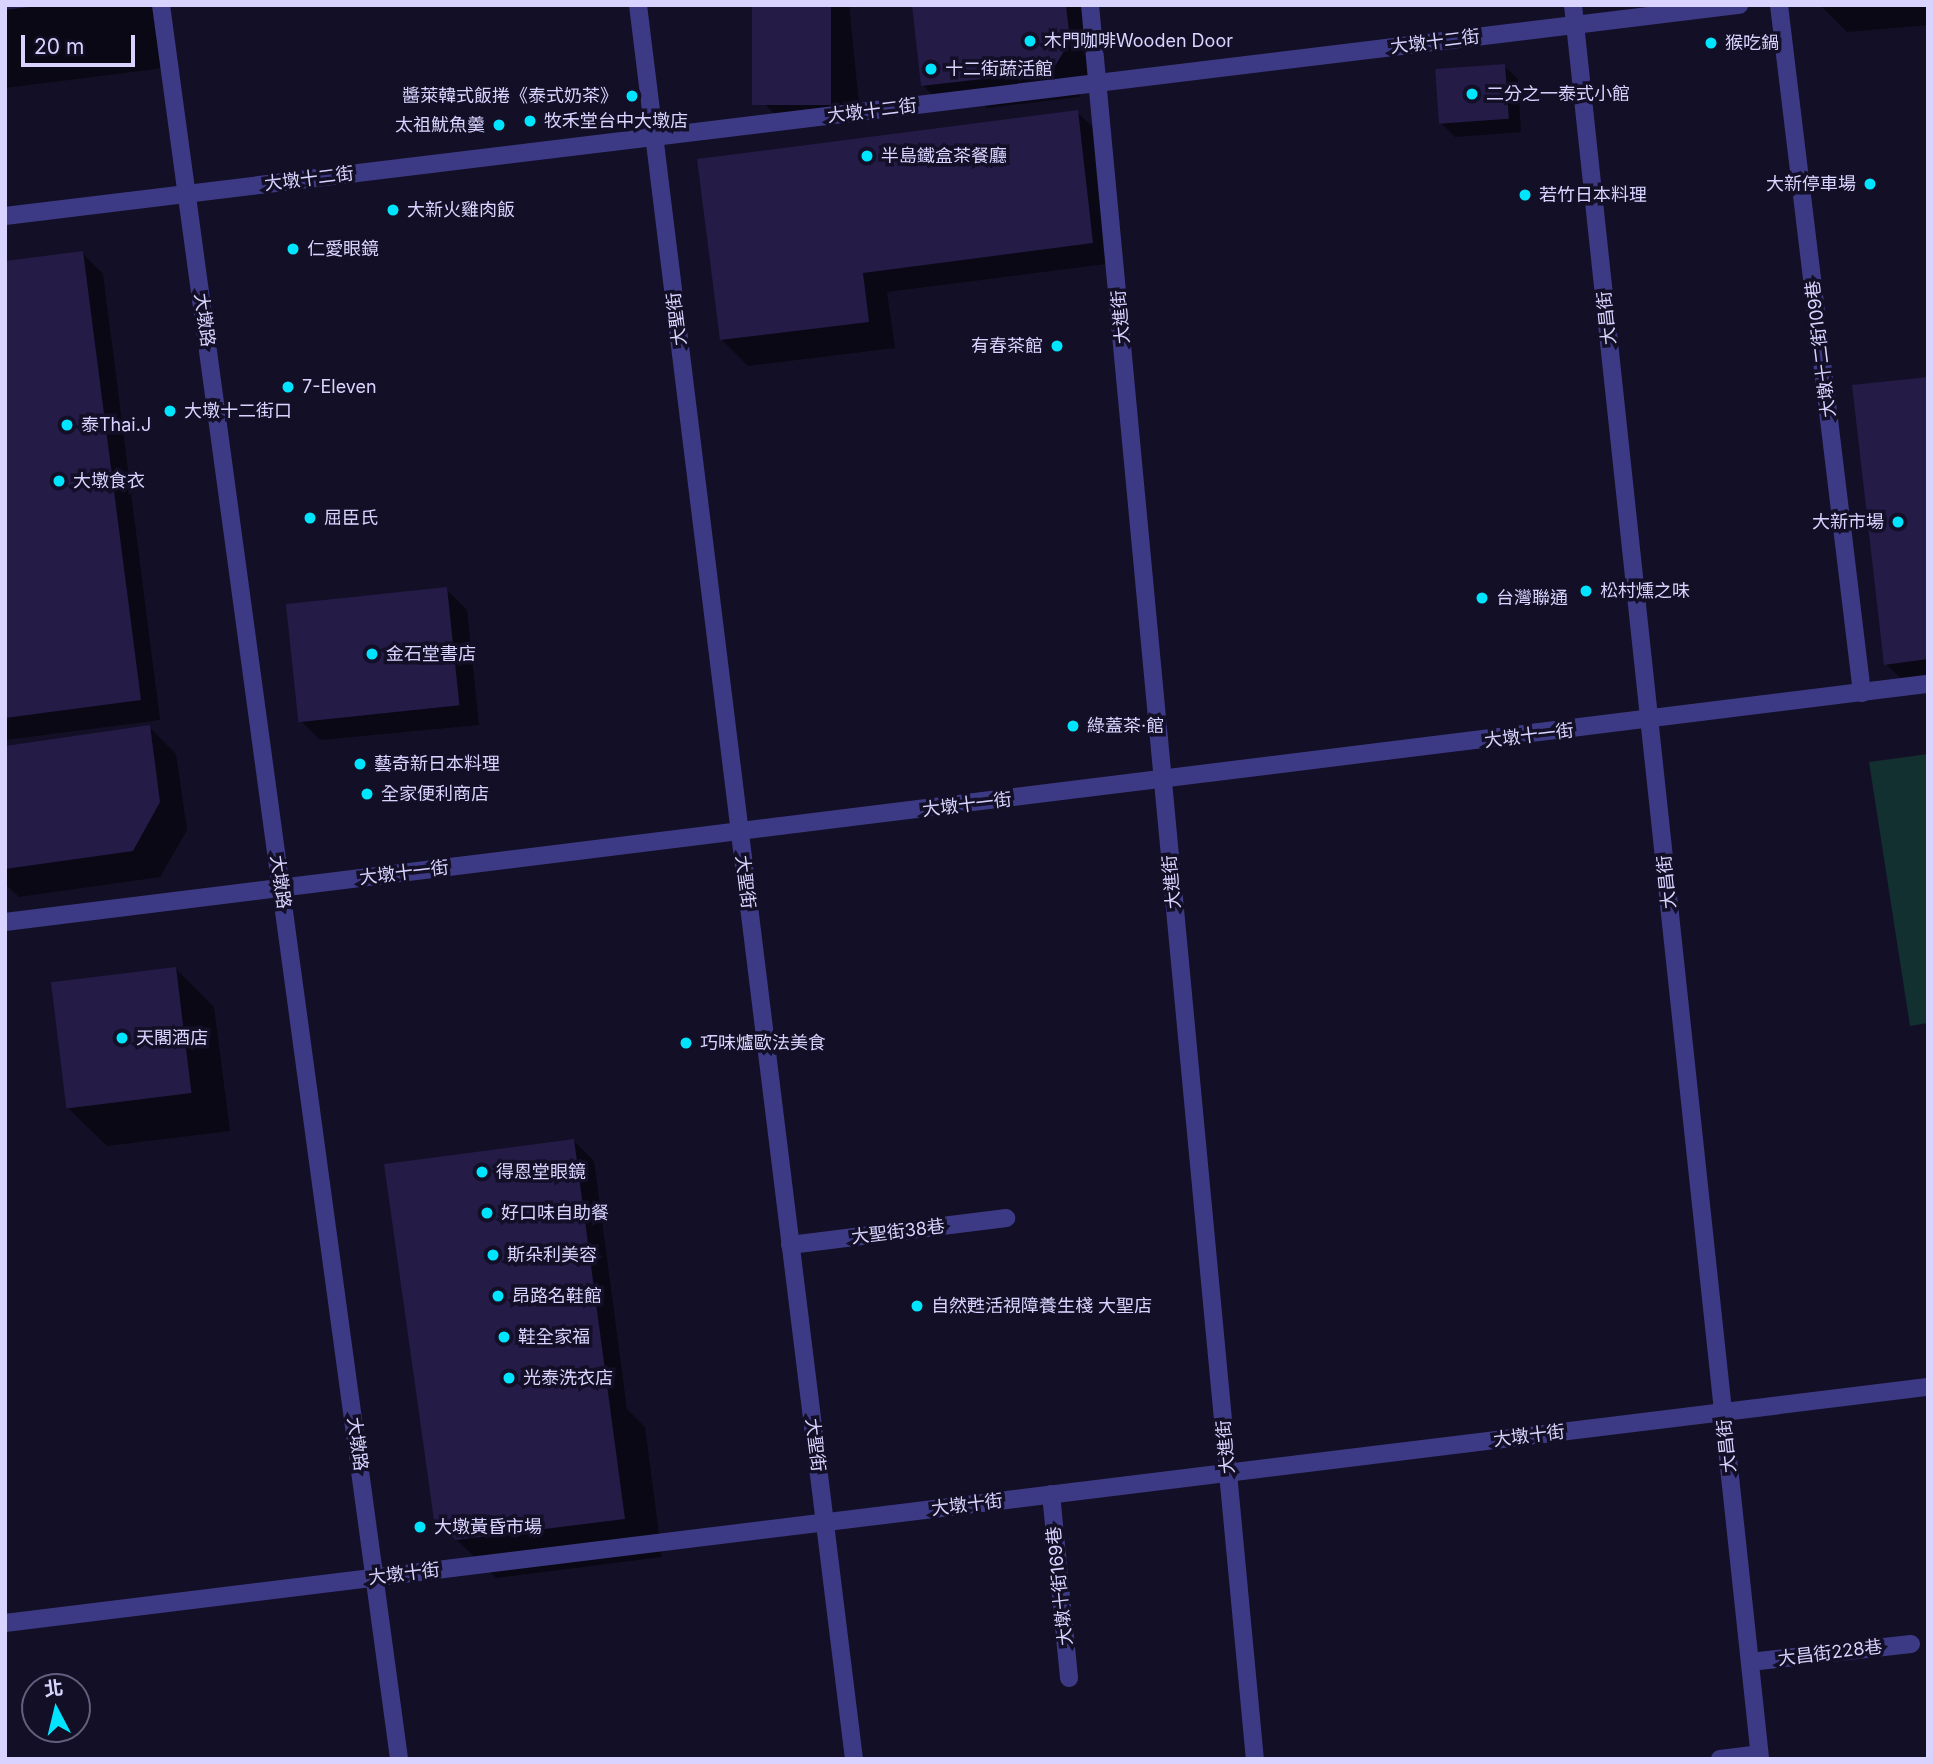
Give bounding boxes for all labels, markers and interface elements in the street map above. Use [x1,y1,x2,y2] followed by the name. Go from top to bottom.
[24,21,138,65] scale bar
[1389,26,1481,58] street label: 大墩十二街
[1044,30,1233,52] place label: 木門咖啡Wooden Door
[1725,32,1779,54] place label: 猴吃鍋
[1022,33,1038,49] marker: 木門咖啡Wooden Door
[34,34,84,59] text: 20 m
[1703,35,1719,51] marker: 猴吃鍋
[945,58,1053,80] place label: 十二街蔬活館
[923,61,939,77] marker: 十二街蔬活館
[1486,83,1630,105] place label: 二分之一泰式小館
[402,85,618,107] place label: 醬萊韓式飯捲《泰式奶茶》
[1464,86,1480,102] marker: 二分之一泰式小館
[624,88,640,104] marker: 醬萊韓式飯捲《泰式奶茶》
[826,95,918,127] street label: 大墩十二街
[544,110,688,132] place label: 牧禾堂台中大墩店
[522,113,538,129] marker: 牧禾堂台中大墩店
[395,114,485,136] place label: 太祖魷魚羹
[491,117,507,133] marker: 太祖魷魚羹
[881,145,1007,167] place label: 半島鐵盒茶餐廳
[859,148,875,164] marker: 半島鐵盒茶餐廳
[263,163,355,195] street label: 大墩十二街
[1766,173,1856,195] place label: 大新停車場
[1862,176,1878,192] marker: 大新停車場
[1539,184,1647,206] place label: 若竹日本料理
[1517,187,1533,203] marker: 若竹日本料理
[407,199,515,221] place label: 大新火雞肉飯
[385,202,401,218] marker: 大新火雞肉飯
[307,238,379,260] place label: 仁愛眼鏡
[285,241,301,257] marker: 仁愛眼鏡
[1802,279,1840,419] street label: 大墩十二街109巷
[1108,289,1134,345] street label: 大進街
[1593,290,1621,346] street label: 大昌街
[663,291,691,347] street label: 大聖街
[190,292,218,348] street label: 大墩路
[971,335,1043,357] place label: 有春茶館
[1049,338,1065,354] marker: 有春茶館
[302,376,377,398] place label: 7-Eleven
[280,379,296,395] marker: 7-Eleven
[184,400,292,422] place label: 大墩十二街口
[162,403,178,419] marker: 大墩十二街口
[81,414,151,436] place label: 泰Thai.J
[59,417,75,433] marker: 泰Thai.J
[73,470,145,492] place label: 大墩食衣
[51,473,67,489] marker: 大墩食衣
[324,507,378,529] place label: 屈臣氏
[302,510,318,526] marker: 屈臣氏
[1812,511,1884,533] place label: 大新市場
[1890,514,1906,530] marker: 大新市場
[1600,580,1690,602] place label: 松村燻之味
[1578,583,1594,599] marker: 松村燻之味
[1496,587,1568,609] place label: 台灣聯通
[1474,590,1490,606] marker: 台灣聯通
[386,643,476,665] place label: 金石堂書店
[364,646,380,662] marker: 金石堂書店
[1087,715,1164,737] place label: 綠蓋茶‧館
[1065,718,1081,734] marker: 綠蓋茶‧館
[1483,720,1575,752] street label: 大墩十一街
[374,753,500,775] place label: 藝奇新日本料理
[352,756,368,772] marker: 藝奇新日本料理
[381,783,489,805] place label: 全家便利商店
[359,786,375,802] marker: 全家便利商店
[921,789,1013,821] street label: 大墩十一街
[266,854,294,910] street label: 大墩路
[731,854,759,910] street label: 大聖街
[1159,854,1185,910] street label: 大進街
[1653,854,1681,910] street label: 大昌街
[358,857,450,889] street label: 大墩十一街
[136,1027,208,1049] place label: 天閣酒店
[114,1030,130,1046] marker: 天閣酒店
[700,1032,826,1054] place label: 巧味爐歐法美食
[678,1035,694,1051] marker: 巧味爐歐法美食
[496,1161,586,1183] place label: 得恩堂眼鏡
[474,1164,490,1180] marker: 得恩堂眼鏡
[501,1202,609,1224] place label: 好口味自助餐
[479,1205,495,1221] marker: 好口味自助餐
[850,1216,946,1248] street label: 大聖街38巷
[507,1244,597,1266] place label: 斯朵利美容
[485,1247,501,1263] marker: 斯朵利美容
[512,1285,602,1307] place label: 昂路名鞋館
[490,1288,506,1304] marker: 昂路名鞋館
[931,1295,1152,1317] place label: 自然甦活視障養生棧 大聖店
[909,1298,925,1314] marker: 自然甦活視障養生棧 大聖店
[518,1326,590,1348] place label: 鞋全家福
[496,1329,512,1345] marker: 鞋全家福
[523,1367,613,1389] place label: 光泰洗衣店
[501,1370,517,1386] marker: 光泰洗衣店
[343,1416,371,1472] street label: 大墩路
[801,1417,829,1473] street label: 大聖街
[1713,1418,1741,1474] street label: 大昌街
[1213,1419,1239,1475] street label: 大進街
[1492,1421,1566,1451] street label: 大墩十街
[930,1490,1004,1520] street label: 大墩十街
[434,1516,542,1538] place label: 大墩黃昏市場
[412,1519,428,1535] marker: 大墩黃昏市場
[1043,1525,1077,1647] street label: 大墩十街169巷
[367,1559,441,1589] street label: 大墩十街
[1777,1636,1883,1670] street label: 大昌街228巷
[21,1673,91,1743] north arrow
[43,1676,64,1701] text: 北

